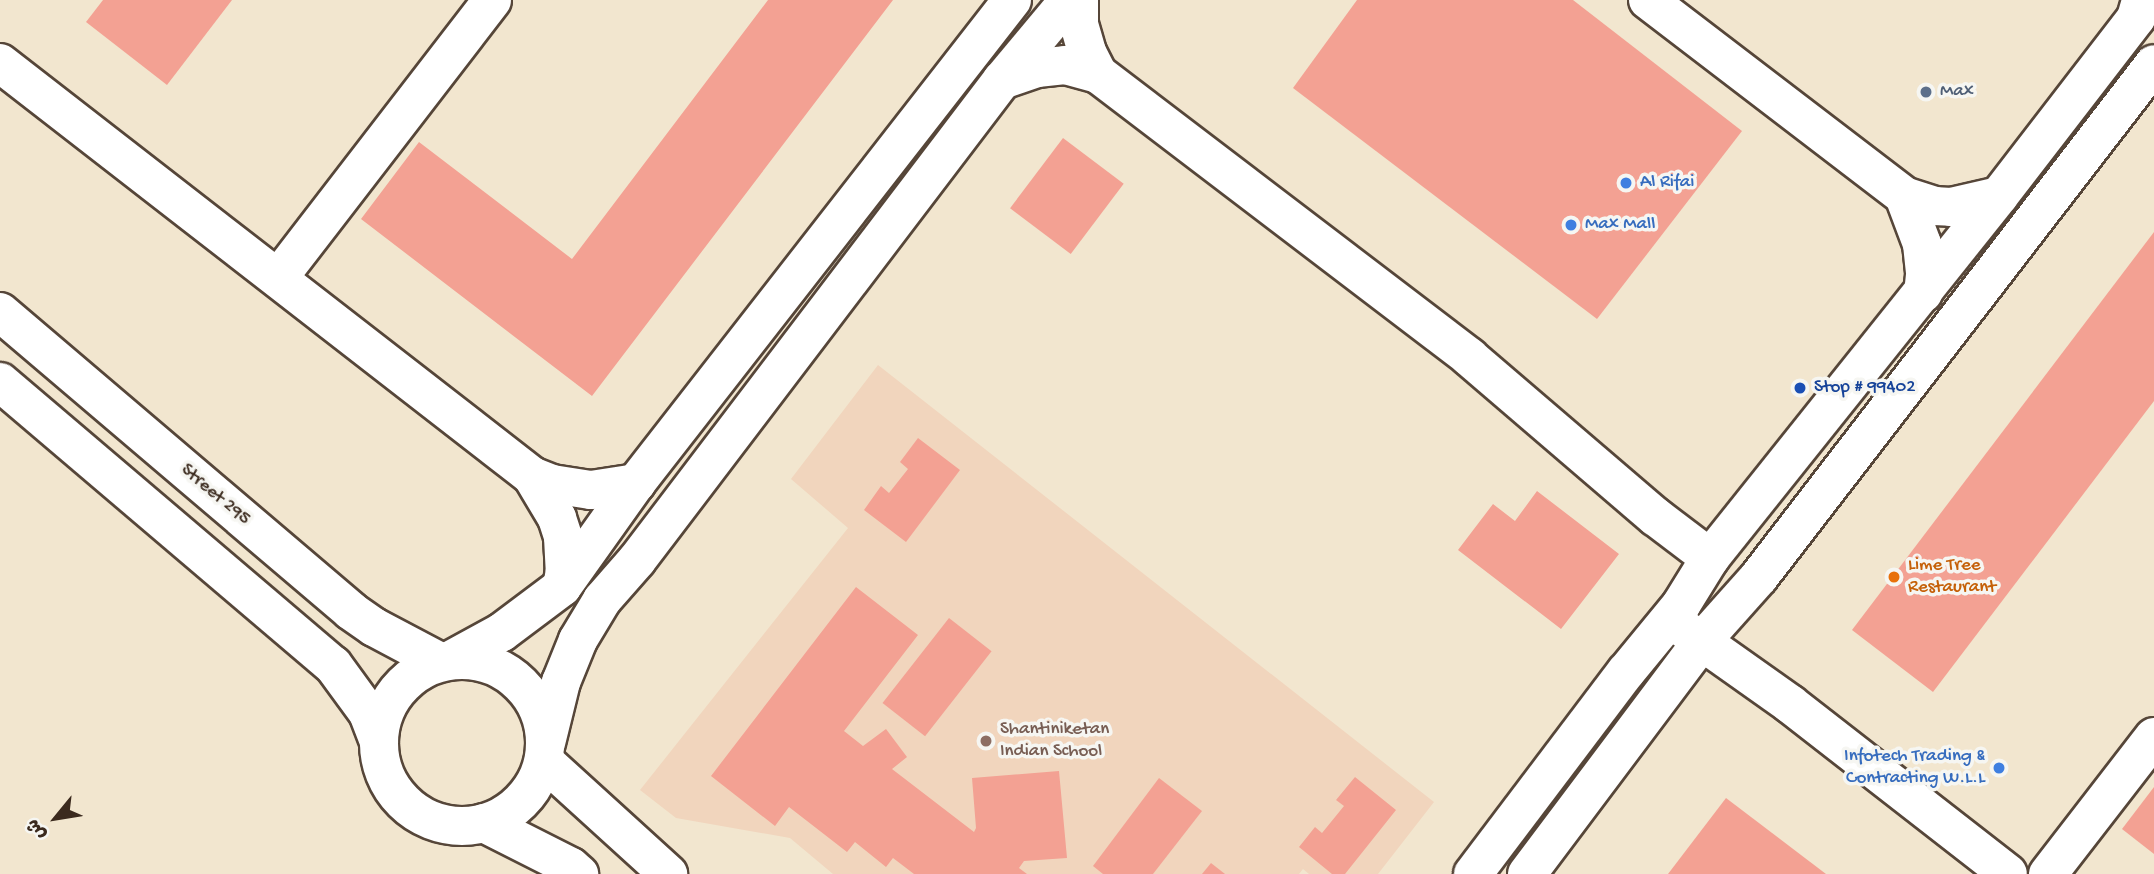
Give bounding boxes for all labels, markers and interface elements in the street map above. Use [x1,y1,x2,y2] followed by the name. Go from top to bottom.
[1940,81,1974,103] place label: Max
[1918,84,1934,100] marker: Max
[1640,172,1694,194] place label: Al Rifai
[1618,175,1634,191] marker: Al Rifai
[1585,214,1655,236] place label: Max Mall
[1563,217,1579,233] marker: Max Mall
[1814,377,1916,399] place label: Stop # 99402
[1792,380,1808,396] marker: Stop # 99402
[176,459,254,531] street label: Street 295
[1908,555,1996,599] place label: Lime Tree Restaurant
[1886,569,1902,585] marker: Lime Tree Restaurant
[1000,719,1109,763] place label: Shantiniketan Indian School
[978,733,994,749] marker: Shantiniketan Indian School
[1844,746,1985,790] place label: Infotech Trading & Contracting W.L.L
[1991,760,2007,776] marker: Infotech Trading & Contracting W.L.L
[21,783,91,853] north arrow
[22,814,53,844] text: ش

